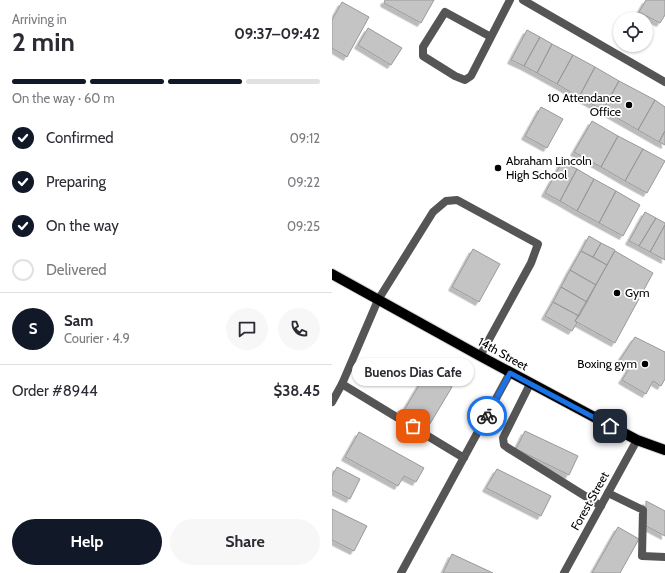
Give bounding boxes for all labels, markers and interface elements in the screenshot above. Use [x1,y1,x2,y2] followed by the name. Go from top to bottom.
[12,11,67,27] text: Arriving in
[613,12,653,52] map controls
[613,12,653,52] button: locate
[234,25,320,43] text: 09:37–09:42
[12,26,75,58] text: 2 min
[12,90,115,106] text: On the way · 60 m
[547,90,621,119] place label: 10 Attendance Office
[624,100,634,110] marker: 10 Attendance Office
[12,127,34,149] icon: check
[46,129,114,147] text: Confirmed
[290,130,320,146] text: 09:12
[506,153,592,182] place label: Abraham Lincoln High School
[493,163,503,173] marker: Abraham Lincoln High School
[12,171,34,193] icon: check
[46,173,106,191] text: Preparing
[287,174,320,190] text: 09:22
[12,215,34,237] icon: check
[46,217,119,235] text: On the way
[287,218,320,234] text: 09:25
[46,261,107,279] text: Delivered
[625,285,649,300] place label: Gym
[612,288,622,298] marker: Gym
[226,308,268,350] button: chat
[278,308,320,350] button: phone
[64,312,93,330] text: Sam
[29,320,37,338] text: S
[64,330,130,346] text: Courier · 4.9
[476,334,531,373] street label: 14th Street
[577,356,637,371] place label: Boxing gym
[352,358,474,386] callout: Buenos Dias Cafe
[640,359,650,369] marker: Boxing gym
[364,364,462,380] text: Buenos Dias Cafe
[12,382,98,400] text: Order #8944
[273,382,320,400] text: $38.45
[467,396,507,436] courier
[476,405,498,427] icon: bike
[396,409,430,443] pin
[593,409,627,443] pin
[402,415,424,437] icon: bag
[599,415,621,437] icon: home
[567,469,612,533] street label: Forest Street
[12,519,162,565] button: Help
[170,519,320,565] button: Share

